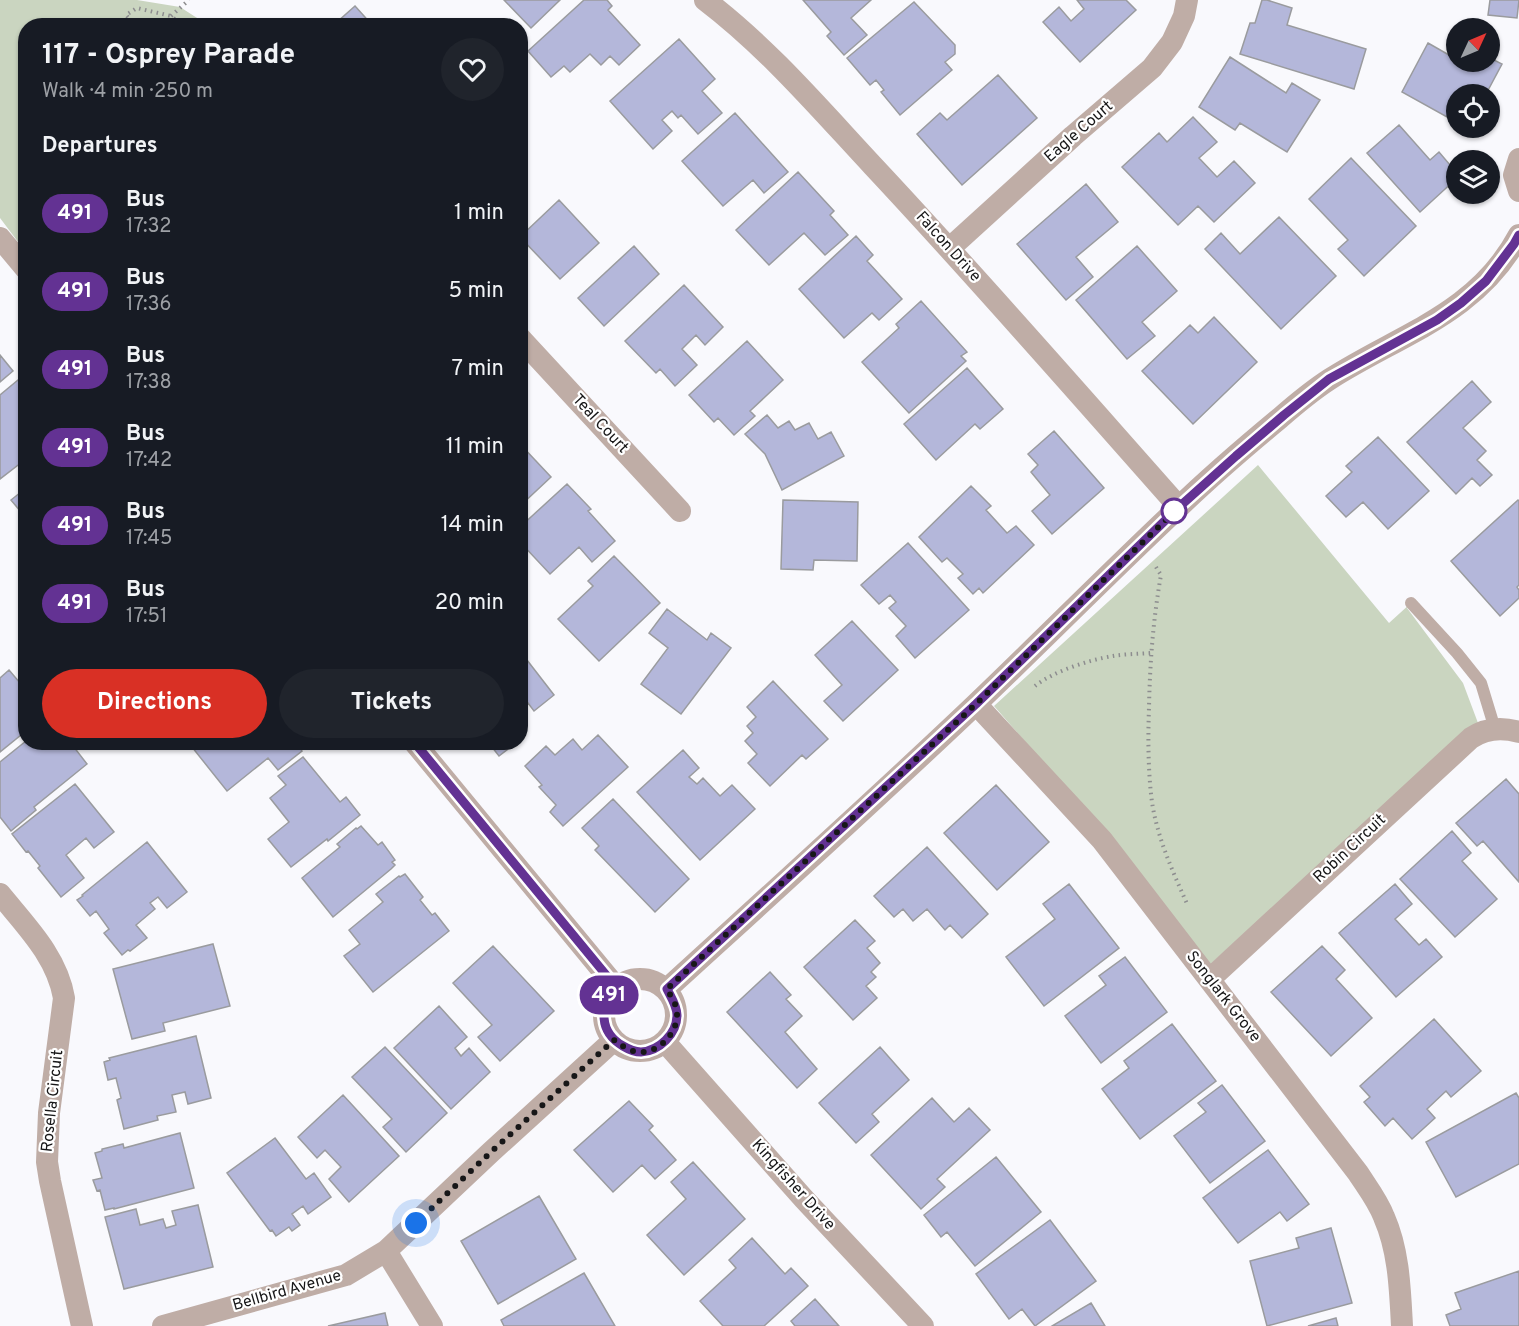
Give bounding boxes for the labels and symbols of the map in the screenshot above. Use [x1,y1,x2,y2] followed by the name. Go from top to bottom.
[1446,18,1500,72] north arrow
[1040,97,1118,167] street label: Eagle Court
[911,208,985,286] street label: Falcon Drive
[568,390,632,458] street label: Teal Court
[1161,498,1187,524] unlabelled marker
[1309,810,1391,888] street label: Robin Circuit
[1181,947,1265,1047] street label: Songlark Grove
[574,976,644,1014] line badge: 491
[38,1049,68,1153] street label: Rosella Circuit
[747,1135,839,1235] street label: Kingfisher Drive
[401,1208,431,1238] your location
[230,1266,344,1316] street label: Bellbird Avenue

